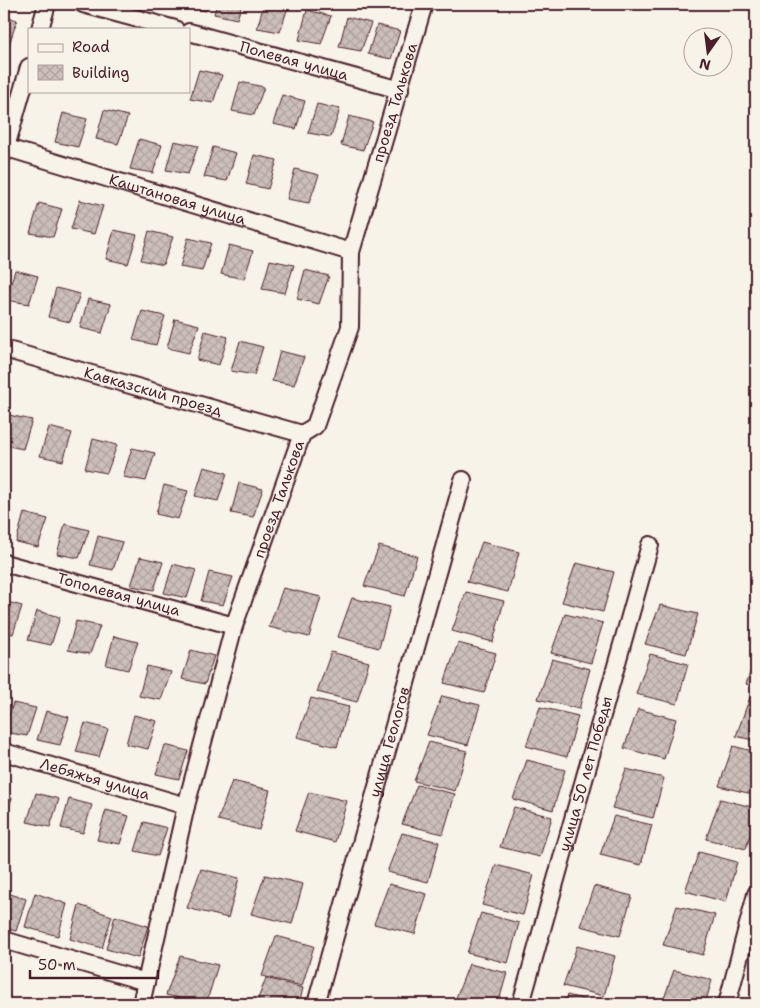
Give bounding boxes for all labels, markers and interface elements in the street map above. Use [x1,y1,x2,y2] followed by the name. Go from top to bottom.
[28,28,190,92] legend
[682,28,732,78] north arrow
[238,36,351,85] street label: Полевая улица
[72,37,110,57] text: Road
[368,40,422,165] street label: проезд Талькова
[697,55,712,75] text: N
[72,63,129,83] text: Building
[107,169,249,230] street label: Каштановая улица
[82,362,225,421] street label: Кавказский проезд
[249,437,309,561] street label: проезд Талькова
[55,568,183,621] street label: Тополевая улица
[364,685,414,800] street label: улица Геологов
[554,694,617,854] street label: улица 50 лет Победы
[38,753,153,805] street label: Лебяжья улица
[30,948,158,980] scale bar
[38,955,76,975] text: 50 m

